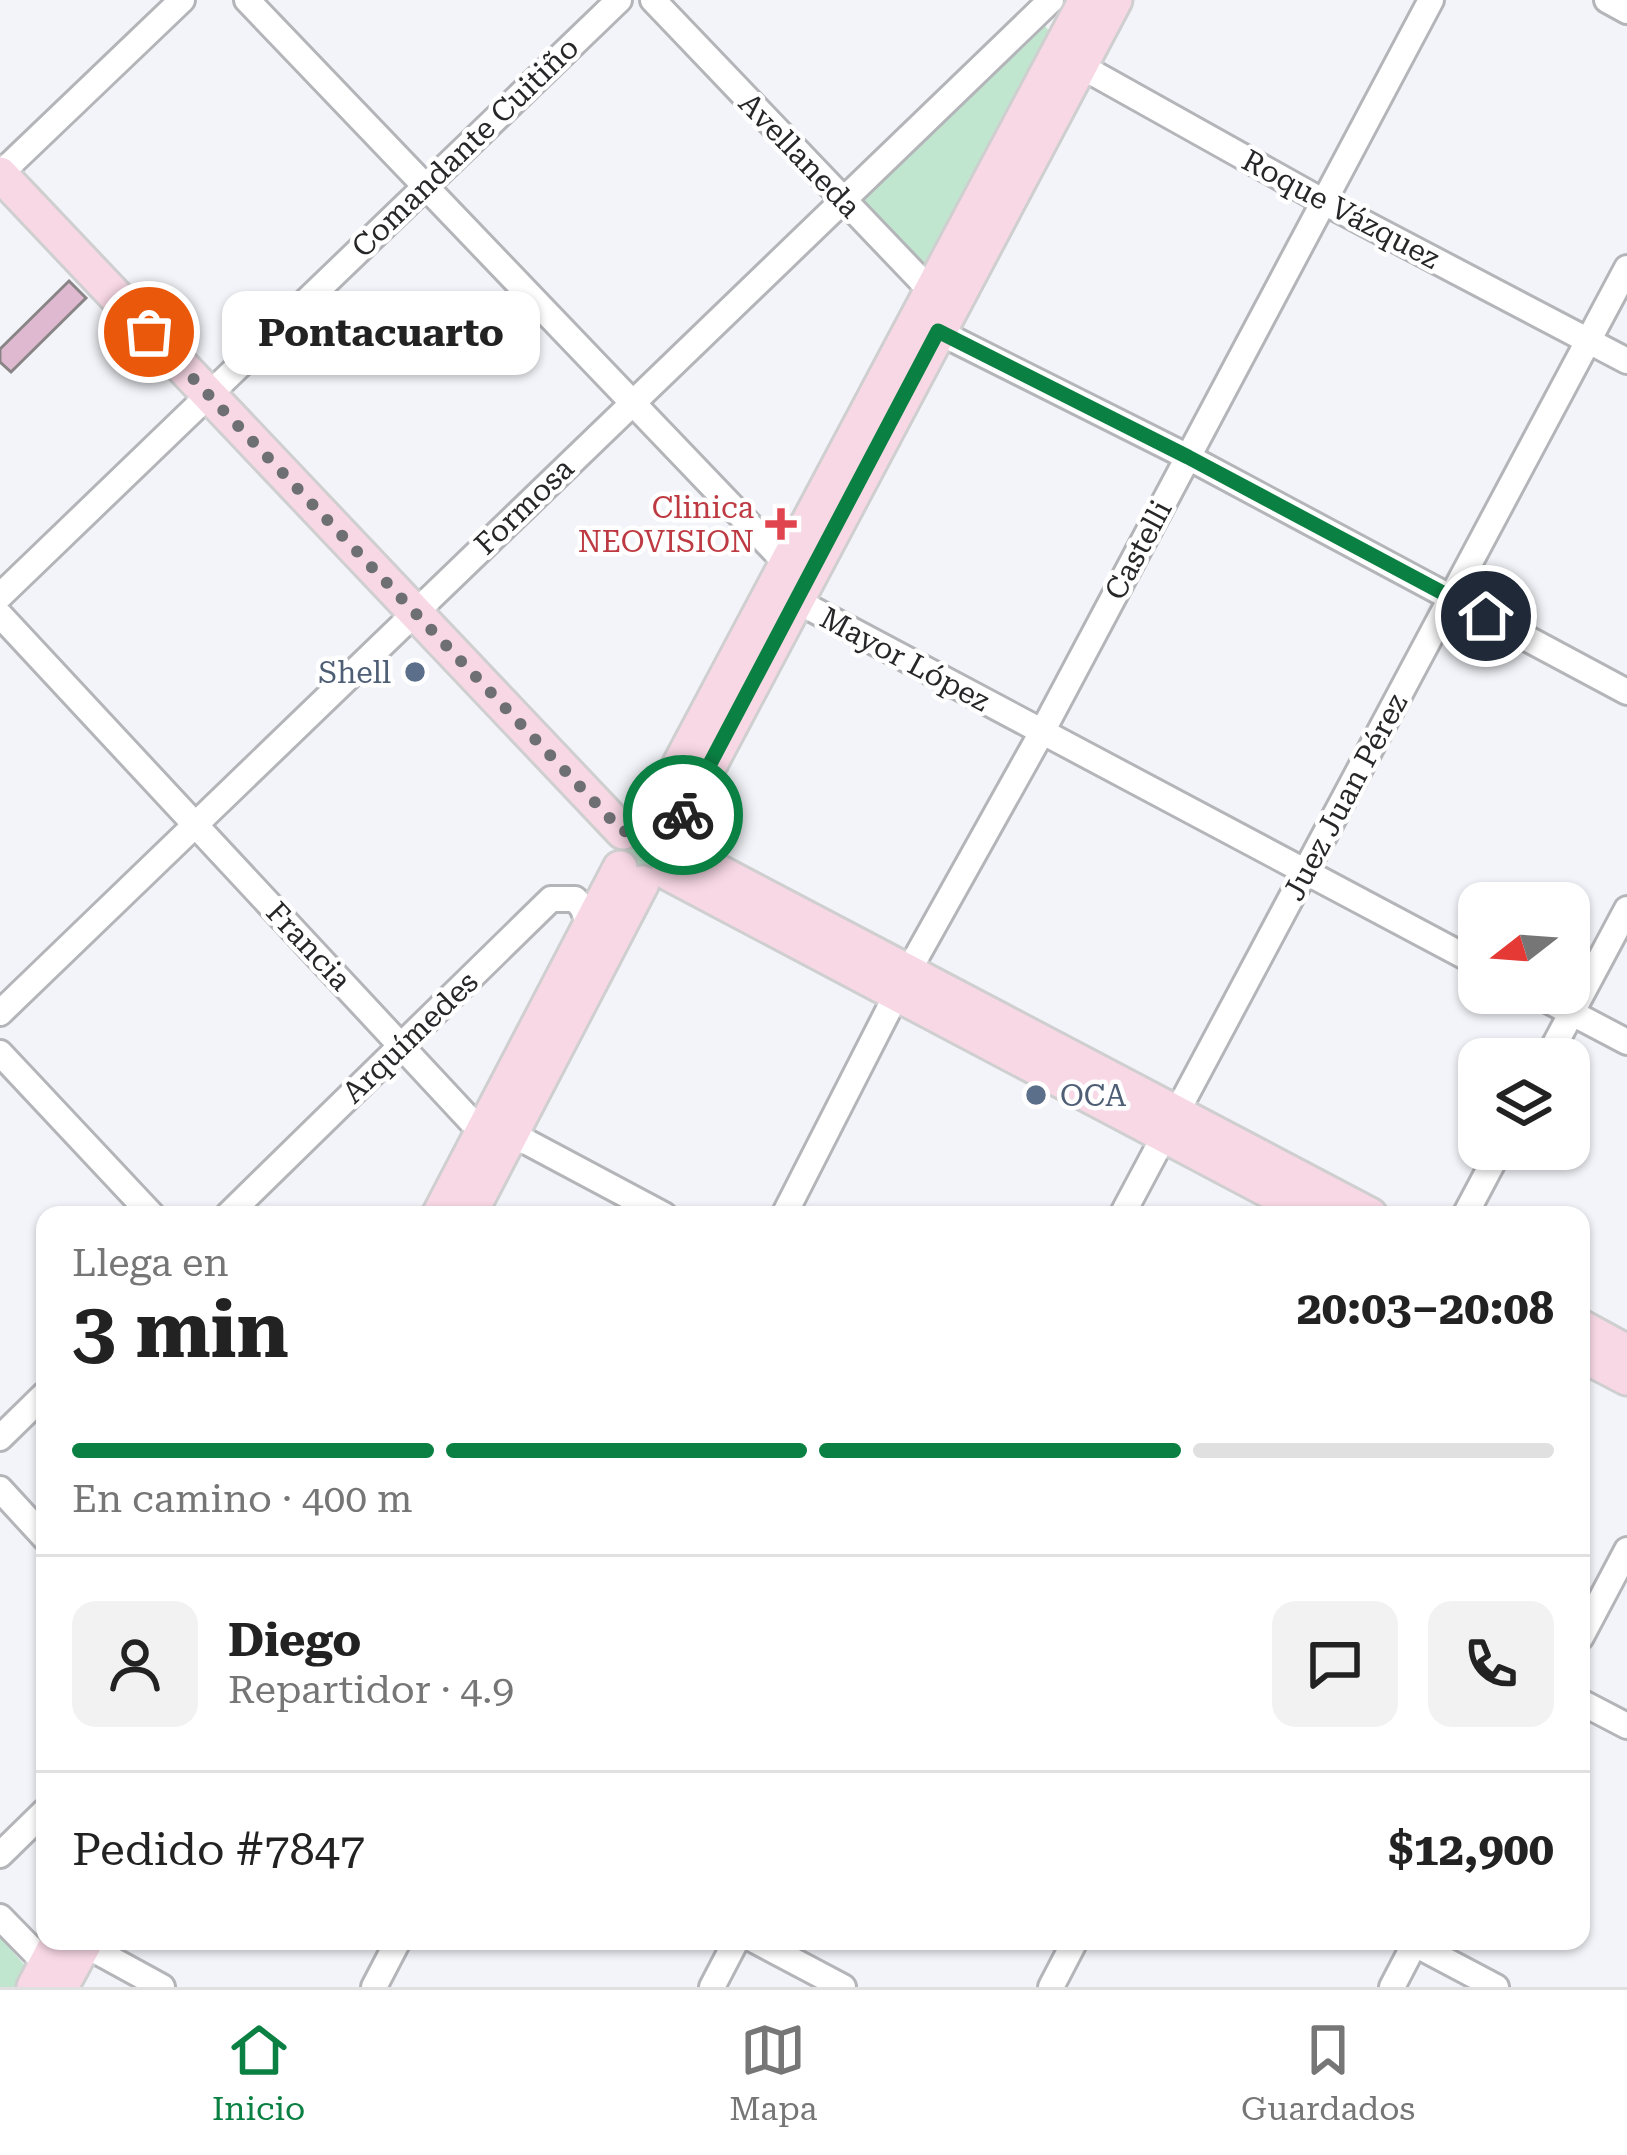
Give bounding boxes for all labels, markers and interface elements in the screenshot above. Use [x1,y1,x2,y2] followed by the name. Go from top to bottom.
[344,30,586,264] street label: Comandante Cuitiño
[732,86,868,224] street label: Avellaneda
[1236,142,1446,276] street label: Roque Vázquez
[98,281,200,383] pin
[221,290,539,374] callout: Pontacuarto
[116,299,182,365] icon: bag
[258,310,504,356] text: Pontacuarto
[467,451,581,561] street label: Formosa
[578,490,754,559] place label: Clinica NEOVISION
[1097,494,1179,606] street label: Castelli
[765,508,797,540] marker: Clinica NEOVISION
[1435,565,1537,667] pin
[1453,583,1519,649] icon: home
[814,600,996,718] street label: Mayor López
[318,655,391,690] place label: Shell
[402,659,428,685] marker: Shell
[1276,688,1414,906] street label: Juez Juan Pérez
[623,755,743,875] courier
[650,782,716,848] icon: bike
[1458,882,1590,1014] north arrow
[1458,882,1590,1170] map controls
[259,895,359,997] street label: Francia
[335,964,485,1110] street label: Arquímedes
[1458,1038,1590,1170] button: layers
[1060,1078,1126,1113] place label: OCA
[1023,1082,1049,1108] marker: OCA
[72,1240,229,1286] text: Llega en
[1297,1282,1554,1335] text: 20:03–20:08
[72,1285,289,1376] text: 3 min
[72,1476,413,1522] text: En camino · 400 m
[72,1601,198,1727] button: person
[1272,1601,1398,1727] button: chat
[1428,1601,1554,1727] button: phone
[228,1614,361,1667] text: Diego
[228,1667,514,1713] text: Repartidor · 4.9
[72,1823,365,1876] text: Pedido #7847
[1388,1823,1554,1876] text: $12,900
[212,2017,305,2128] tab: Inicio
[729,2017,817,2128] tab: Mapa
[1241,2017,1415,2128] tab: Guardados

